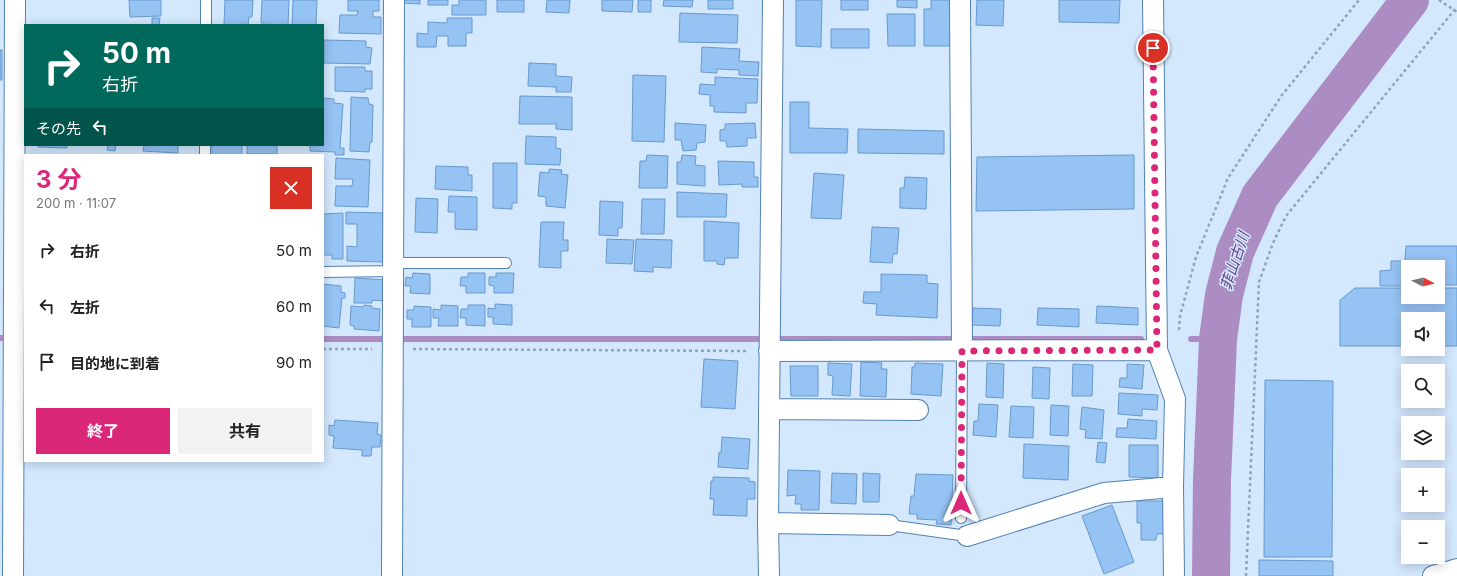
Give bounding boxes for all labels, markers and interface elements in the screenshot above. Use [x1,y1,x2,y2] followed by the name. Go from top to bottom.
[1136,31,1170,65] pin
[102,36,171,70] text: 50 m
[1142,37,1164,59] icon: arrive
[36,40,88,92] icon: right
[102,74,138,95] text: 右折
[89,116,111,138] icon: left
[36,119,81,138] text: その先
[36,165,81,194] text: 3 分
[270,167,312,209] button: close
[36,195,116,211] text: 200 m · 11:07
[1216,227,1253,292] water label: 菲山古川
[36,239,58,261] icon: right
[276,241,312,260] text: 50 m
[70,242,100,261] text: 右折
[1401,260,1445,304] north arrow
[1401,260,1445,564] map controls
[36,295,58,317] icon: left
[276,297,312,316] text: 60 m
[70,298,100,317] text: 左折
[1401,312,1445,356] button: sound
[36,351,58,373] icon: arrive
[276,353,312,372] text: 90 m
[70,354,160,373] text: 目的地に到着
[1401,364,1445,408] button: search
[36,408,170,454] button: 終了
[178,408,312,454] button: 共有
[1401,416,1445,460] button: layers
[1401,468,1445,512] button: +
[940,482,982,524] position arrow
[1401,520,1445,564] button: −

